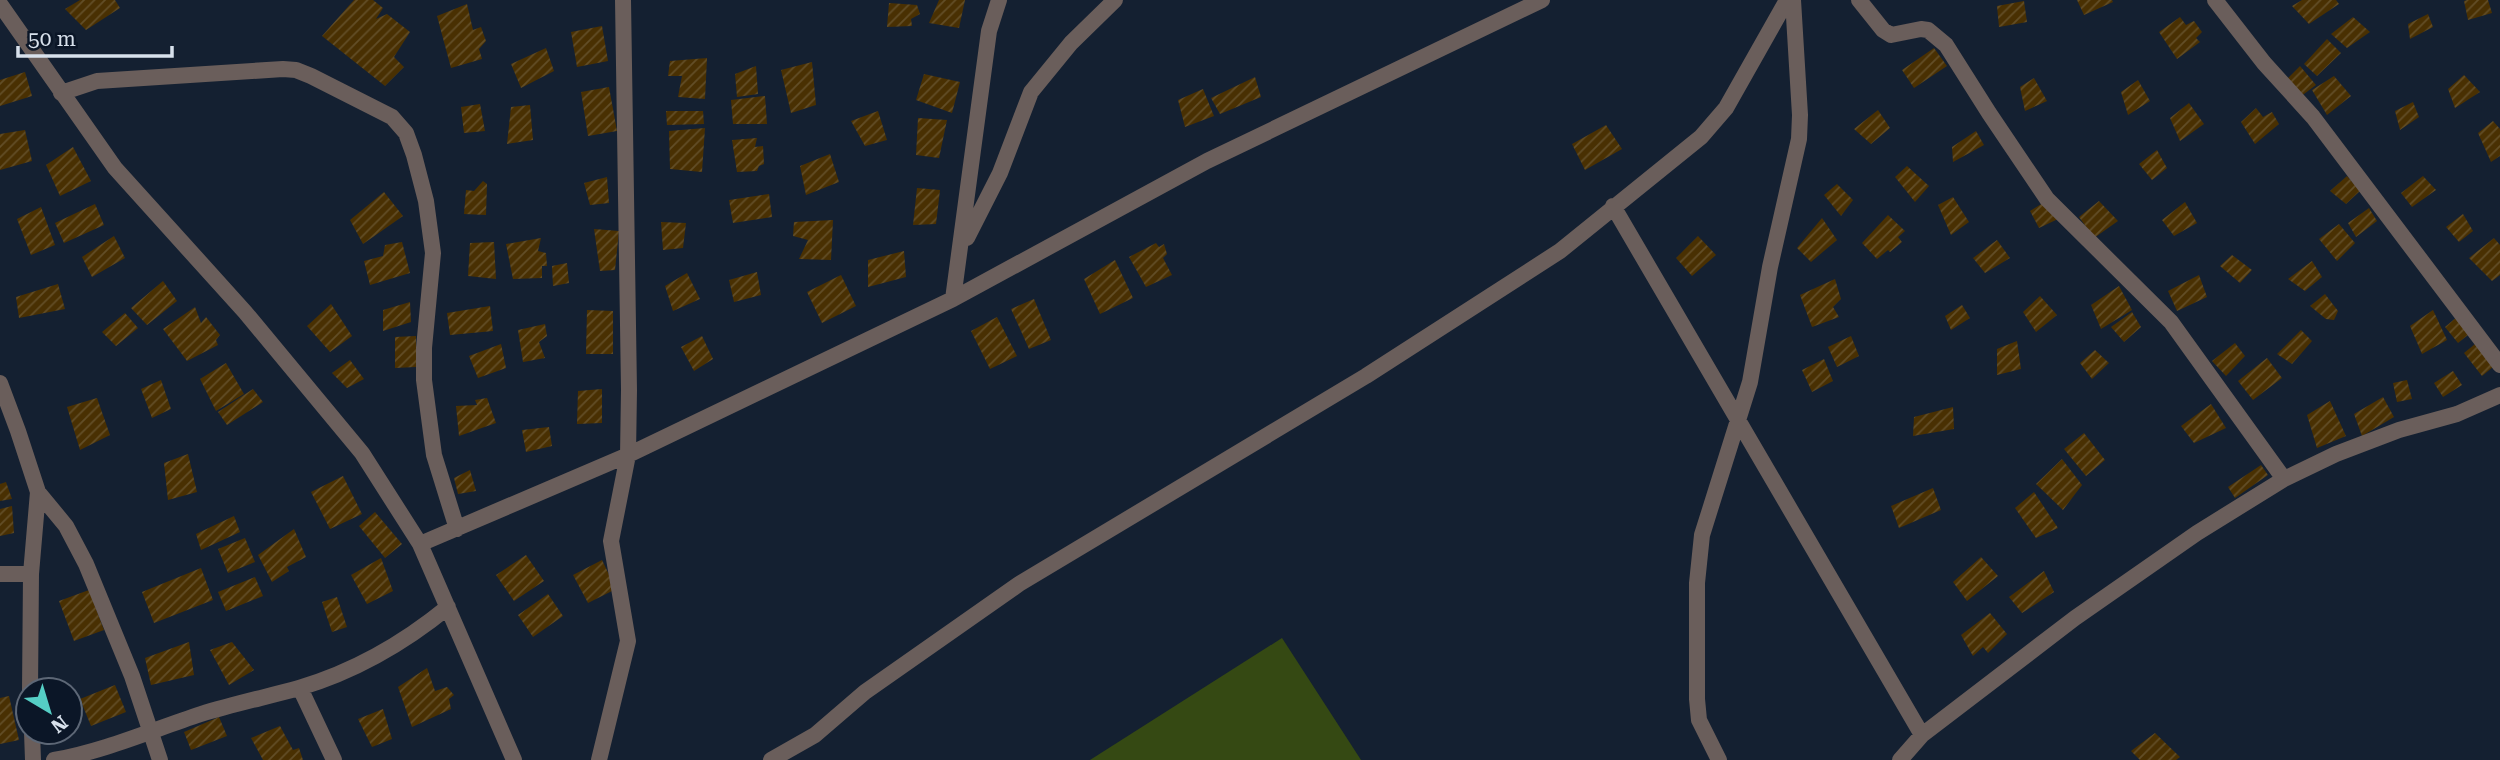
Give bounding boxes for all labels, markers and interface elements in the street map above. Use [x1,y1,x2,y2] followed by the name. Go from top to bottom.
[18,14,172,58] scale bar
[28,27,76,51] text: 50 m
[14,676,84,746] north arrow
[46,710,72,738] text: N

